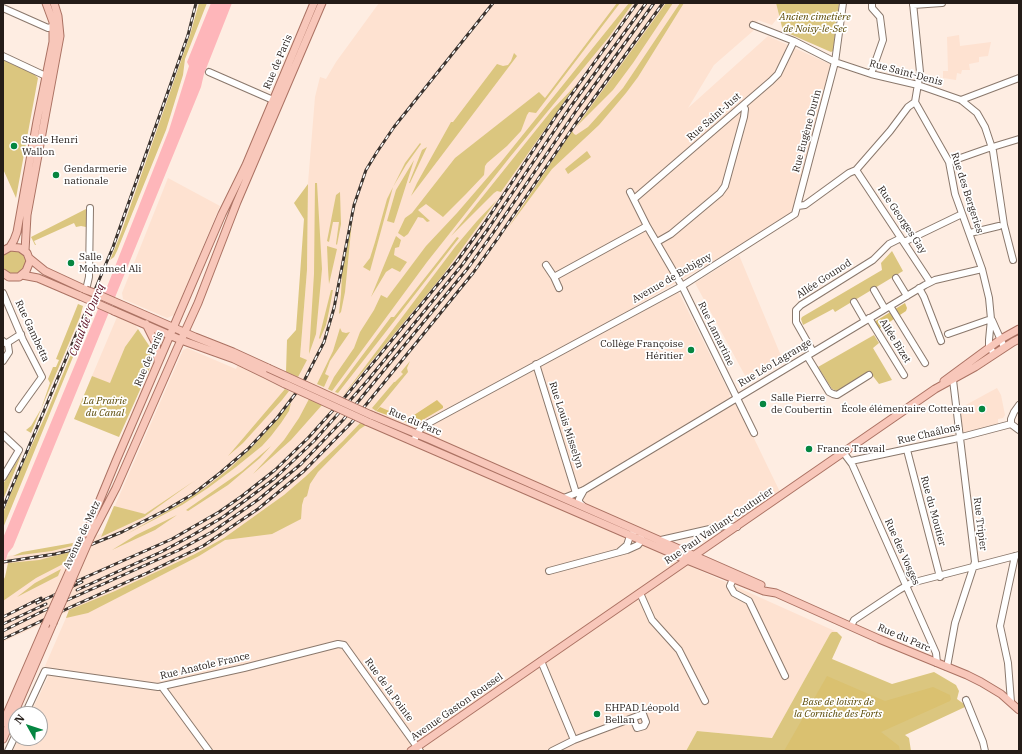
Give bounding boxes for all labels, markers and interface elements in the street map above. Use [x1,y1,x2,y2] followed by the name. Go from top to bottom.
[779,11,851,34] park label: Ancien cimetière de Noisy-le-Sec
[261,33,295,91] street label: Rue de Paris
[868,57,944,89] street label: Rue Saint-Denis
[790,88,824,174] street label: Rue Eugène Durin
[685,90,743,144] street label: Rue Saint-Just
[22,134,78,158] place label: Stade Henri Wallon
[9,141,19,151] marker: Stade Henri Wallon
[948,151,986,235] street label: Rue des Bergeries
[64,163,127,186] place label: Gendarmerie nationale
[51,170,61,180] marker: Gendarmerie nationale
[875,184,929,256] street label: Rue Georges Gay
[630,250,714,306] street label: Avenue de Bobigny
[79,251,141,274] place label: Salle Mohamed Ali
[794,257,854,301] street label: Allée Gounod
[66,258,76,268] marker: Salle Mohamed Ali
[66,282,108,358] water label: Canal de l'Ourcq
[12,298,52,364] street label: Rue Gambetta
[695,300,737,368] street label: Rue Lamartine
[877,317,913,365] street label: Allée Bizet
[132,330,166,388] street label: Rue de Paris
[736,336,814,390] street label: Rue Léo Lagrange
[600,338,683,362] place label: Collège Françoise Héritier
[686,345,696,355] marker: Collège Françoise Héritier
[546,380,586,470] street label: Rue Louis Misselyn
[771,392,832,416] place label: Salle Pierre de Coubertin
[83,395,127,418] park label: La Prairie du Canal
[758,399,768,409] marker: Salle Pierre de Coubertin
[841,403,974,415] place label: École élémentaire Cottereau
[977,404,987,414] marker: École élémentaire Cottereau
[387,405,443,439] street label: Rue du Parc
[896,421,962,447] street label: Rue Chaâlons
[817,443,885,455] place label: France Travail
[804,444,814,454] marker: France Travail
[918,475,948,547] street label: Rue du Moutier
[662,485,776,567] street label: Rue Paul Vaillant-Couturier
[971,497,989,551] street label: Rue Tripier
[61,499,103,571] street label: Avenue de Metz
[882,517,922,587] street label: Rue des Vosges
[876,621,932,655] street label: Rue du Parc
[159,650,251,682] street label: Rue Anatole France
[362,656,416,724] street label: Rue de la Pointe
[409,671,505,743] street label: Avenue Gaston Roussel
[794,696,882,720] park label: Base de loisirs de la Corniche des Forts
[605,702,679,726] place label: EHPAD Léopold Bellan
[8,706,48,746] north arrow
[592,709,602,719] marker: EHPAD Léopold Bellan
[11,711,28,727] text: N

